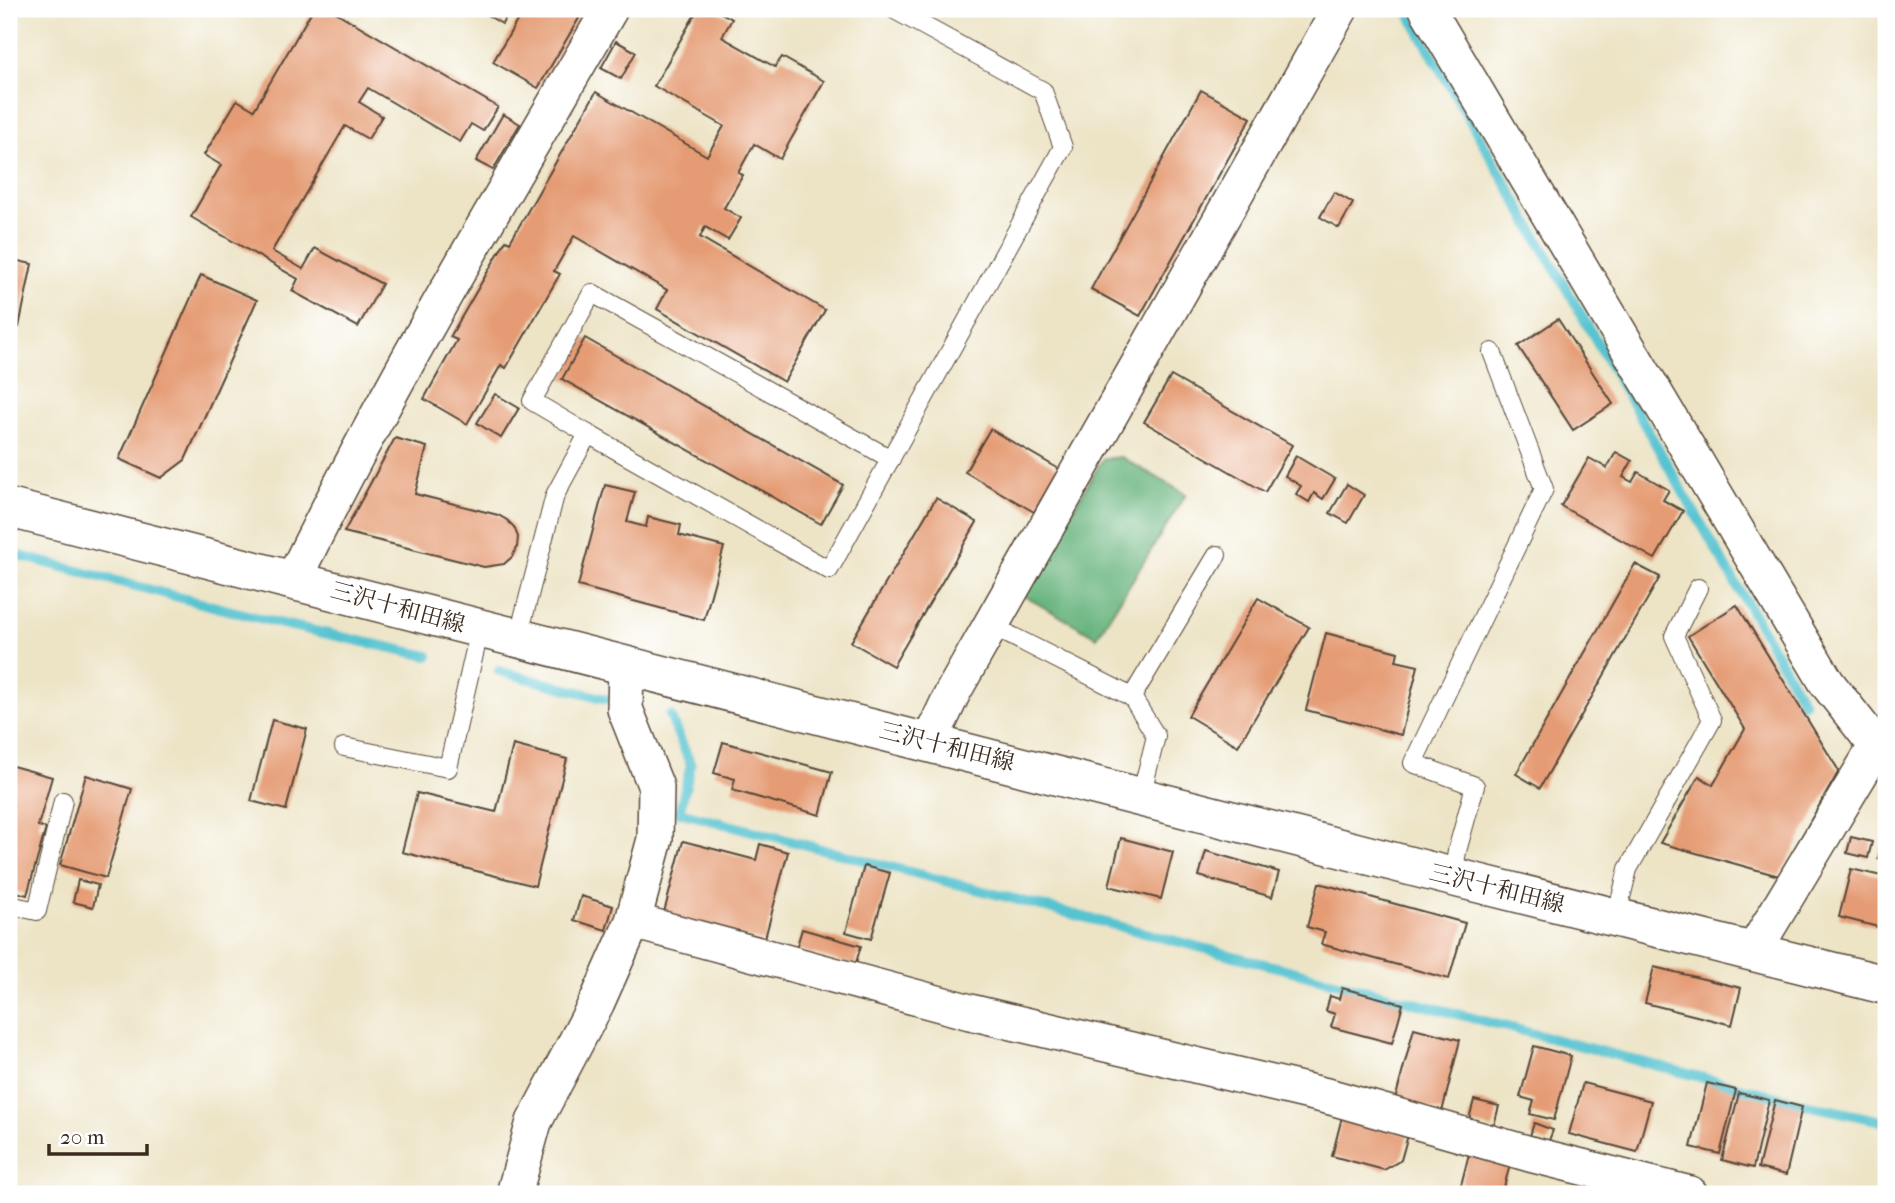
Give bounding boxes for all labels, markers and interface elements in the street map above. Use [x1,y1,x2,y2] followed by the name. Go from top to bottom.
[328,577,468,638] street label: 三沢十和田線
[877,717,1017,776] street label: 三沢十和田線
[1427,859,1567,918] street label: 三沢十和田線
[49,1112,147,1156] scale bar
[60,1125,105,1149] text: 20 m

